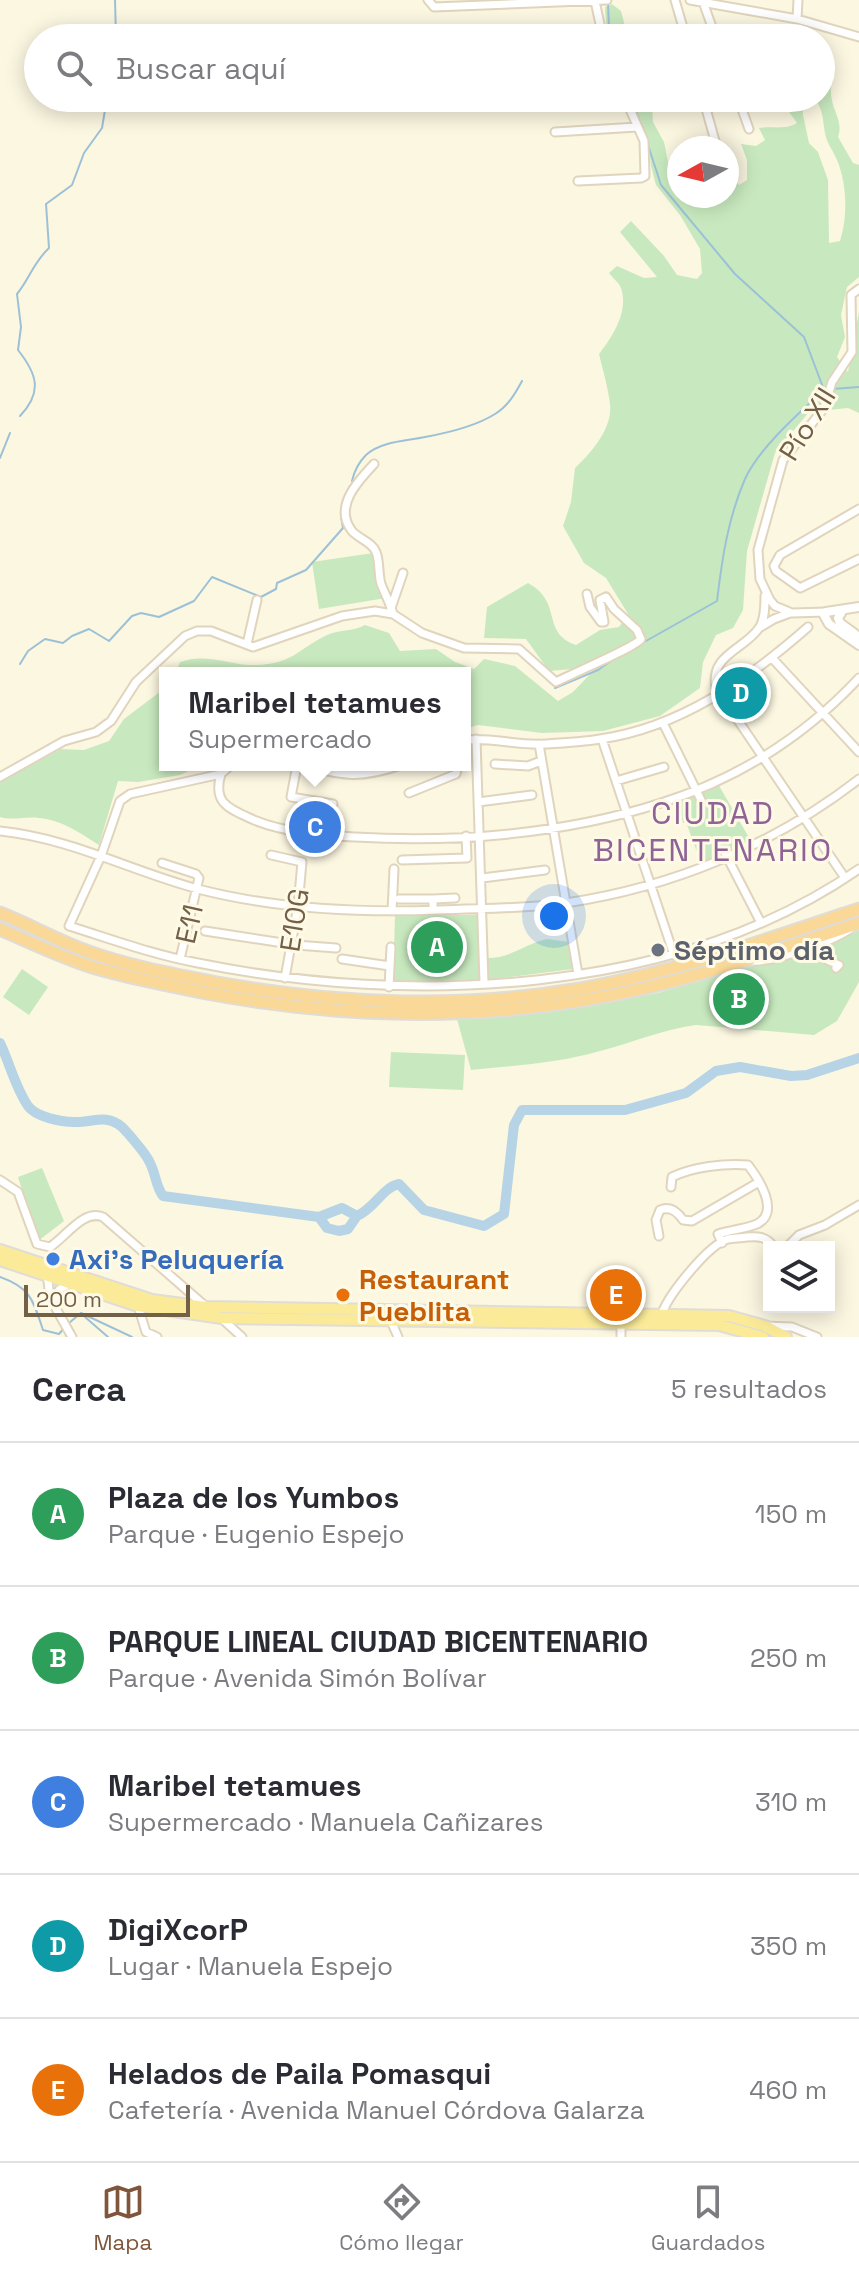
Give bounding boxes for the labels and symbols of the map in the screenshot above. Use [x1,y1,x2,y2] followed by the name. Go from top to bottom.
[667,136,739,208] north arrow
[771,381,843,467] street label: Pío XII
[715,663,767,723] pin: D
[593,793,833,870] district label: CIUDAD BICENTENARIO
[289,797,341,857] pin: C
[271,886,317,954] street label: E10G
[534,896,574,936] your location
[167,901,211,947] street label: E11
[411,917,463,977] pin: A
[674,932,834,968] place label: Séptimo día
[649,941,667,959] marker: Séptimo día
[713,969,765,1029] pin: B
[69,1241,284,1277] place label: Axi's Peluquería
[44,1250,62,1268] marker: Axi's Peluquería
[359,1261,510,1329] place label: Restaurant Pueblita
[590,1265,642,1325] pin: E
[24,1281,190,1317] scale bar
[334,1286,352,1304] marker: Restaurant Pueblita

